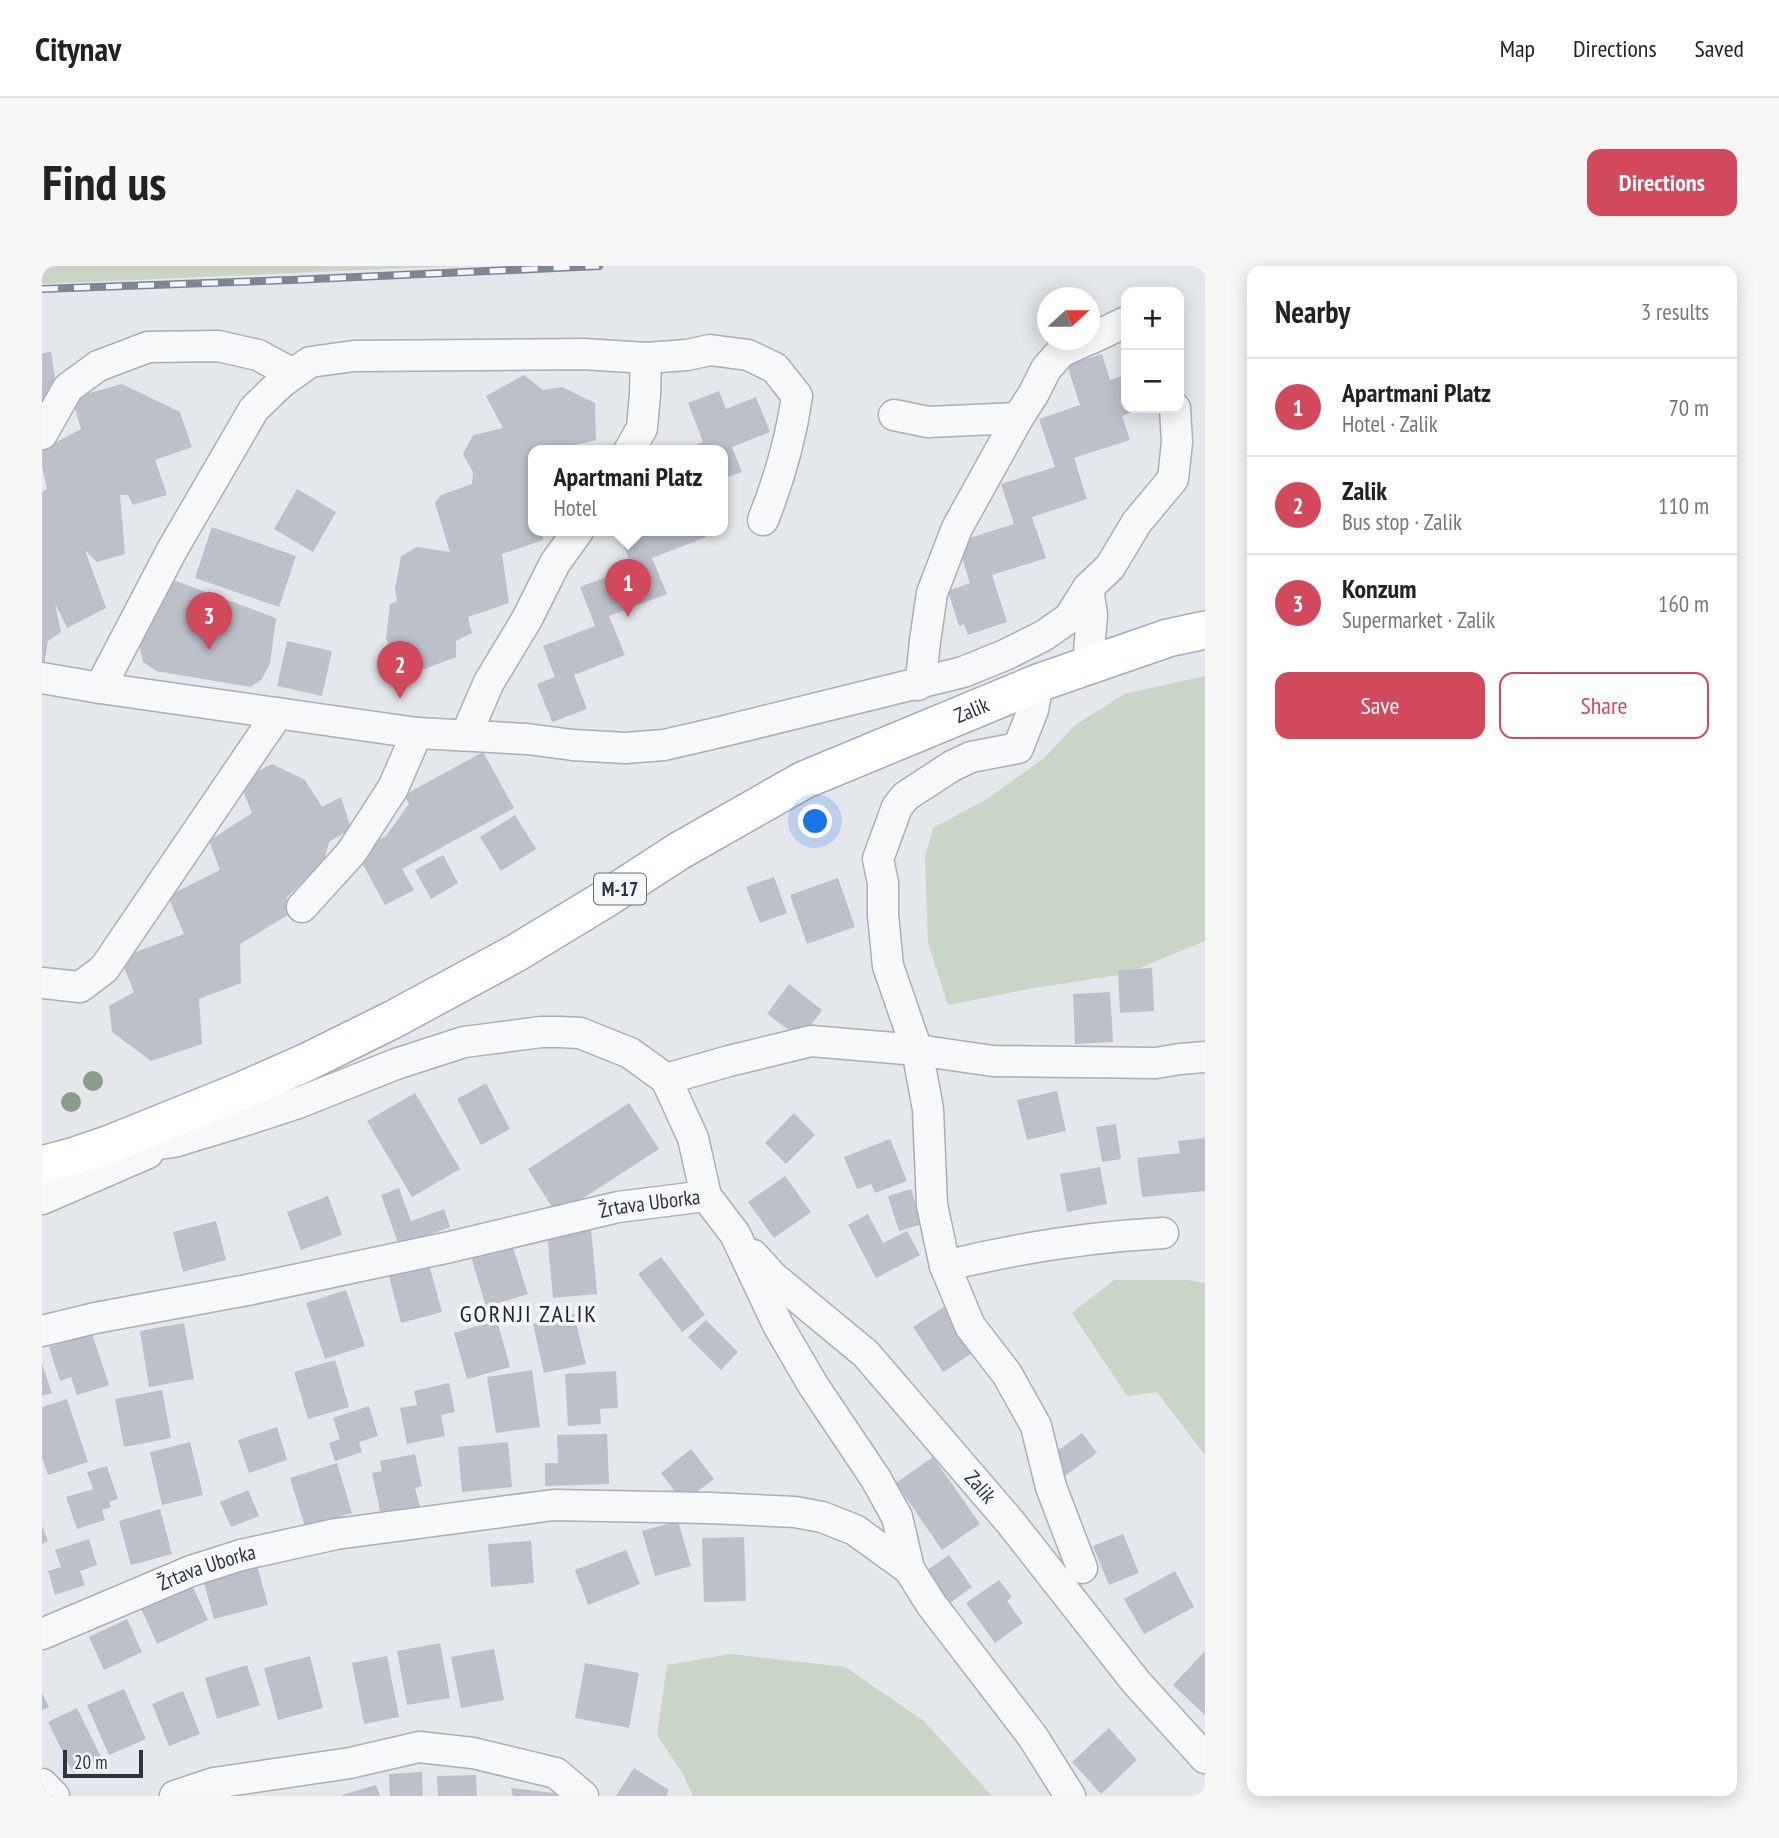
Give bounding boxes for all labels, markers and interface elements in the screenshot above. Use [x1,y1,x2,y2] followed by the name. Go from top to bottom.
[35,27,121,70] text: Citynav
[1500,33,1535,64] text: Map
[1573,33,1657,64] text: Directions
[1695,33,1744,64] text: Saved
[1587,149,1737,216] button: Directions
[42,150,166,214] text: Find us
[1037,287,1100,350] north arrow
[1121,287,1184,413] map controls
[1121,287,1184,350] button: +
[1275,292,1350,331] text: Nearby
[1641,297,1709,326] text: 3 results
[1121,350,1184,413] button: −
[1342,376,1491,409] text: Apartmani Platz
[1293,393,1304,422] text: 1
[1668,393,1709,422] text: 70 m
[1342,409,1438,438] text: Hotel · Zalik
[528,445,728,536] popup
[554,460,702,493] text: Apartmani Platz
[1342,474,1387,507] text: Zalik
[1293,491,1304,520] text: 2
[1658,491,1709,520] text: 110 m
[554,493,597,522] text: Hotel
[1342,507,1462,536] text: Bus stop · Zalik
[605,559,651,617] pin: 1
[1342,572,1416,605] text: Konzum
[1293,589,1304,618] text: 3
[1658,589,1709,618] text: 160 m
[186,592,232,650] pin: 3
[1342,605,1495,634] text: Supermarket · Zalik
[377,641,423,699] pin: 2
[1275,672,1485,739] button: Save
[1499,672,1709,739] button: Share
[950,691,993,729] street label: Zalik
[798,804,832,838] your location
[594,874,646,904] road number: M-17
[596,1183,702,1224] street label: Žrtava Uborka
[460,1298,598,1329] district label: GORNJI ZALIK
[959,1465,1002,1509] street label: Zalik
[154,1538,258,1596] street label: Žrtava Uborka
[63,1747,144,1779] scale bar
[74,1750,108,1774] text: 20 m

